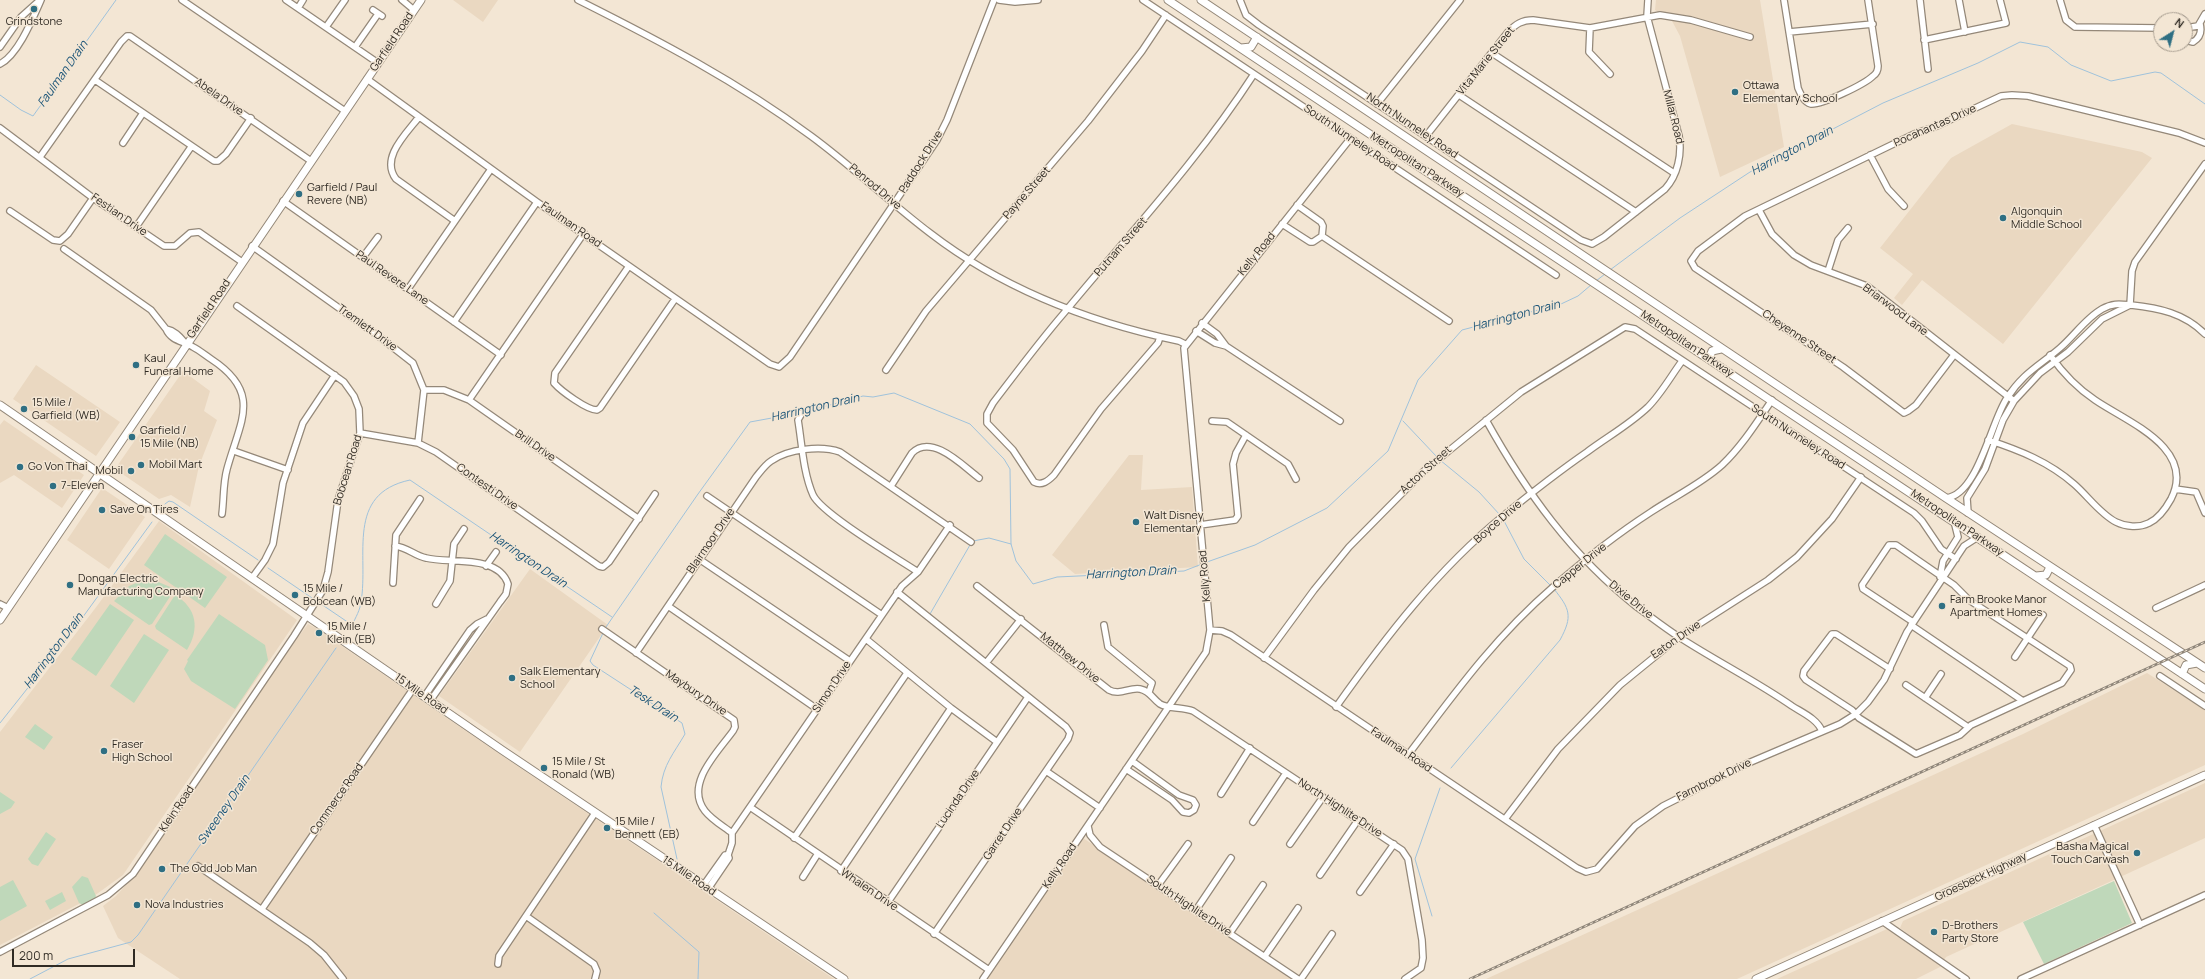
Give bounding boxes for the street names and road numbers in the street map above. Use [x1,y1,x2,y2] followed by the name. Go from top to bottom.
[367,10,417,74] street label: Garfield Road
[1454,24,1518,98] street label: Vita Marie Street
[192,75,246,119] street label: Abela Drive
[1660,89,1686,145] street label: Millar Road
[1364,90,1460,162] street label: North Nunneley Road
[1301,102,1399,174] street label: South Nunneley Road
[1892,102,1978,150] street label: Pocahantas Drive
[896,128,946,196] street label: Paddock Drive
[1368,130,1466,200] street label: Metropolitan Parkway
[846,161,904,213] street label: Penrod Drive
[1001,164,1053,222] street label: Payne Street
[89,191,149,239] street label: Festian Drive
[538,199,604,251] street label: Faulman Road
[1092,215,1150,279] street label: Putnam Street
[1236,230,1278,278] street label: Kelly Road
[353,248,431,308] street label: Paul Revere Lane
[184,277,234,341] street label: Garfield Road
[1860,281,1930,339] street label: Briarwood Lane
[335,302,399,354] street label: Tremlett Drive
[1759,307,1839,367] street label: Cheyenne Street
[1638,308,1736,380] street label: Metropolitan Parkway
[1749,402,1847,472] street label: South Nunneley Road
[512,427,558,465] street label: Brill Drive
[331,433,365,507] street label: Bobcean Road
[1398,443,1454,497] street label: Acton Street
[454,461,520,513] street label: Contesti Drive
[1908,487,2006,559] street label: Metropolitan Parkway
[1471,498,1525,546] street label: Boyce Drive
[684,506,738,576] street label: Blairmoor Drive
[1550,540,1610,592] street label: Capper Drive
[1196,550,1214,602] street label: Kelly Road
[1606,578,1656,622] street label: Dixie Drive
[1649,618,1703,662] street label: Eaton Drive
[1038,630,1102,686] street label: Matthew Drive
[810,659,854,715] street label: Simon Drive
[663,668,729,718] street label: Maybury Drive
[392,671,450,717] street label: 15 Mile Road
[1368,725,1434,775] street label: Faulman Road
[1674,756,1754,804] street label: Farmbrook Drive
[308,761,366,837] street label: Commerce Road
[934,767,982,831] street label: Lucinda Drive
[1295,776,1385,840] street label: North Highlite Drive
[157,783,197,835] street label: Klein Road
[981,805,1025,863] street label: Garret Drive
[1040,841,1080,891] street label: Kelly Road
[1933,850,2029,904] street label: Groesbeck Highway
[660,853,718,899] street label: 15 Mile Road
[838,866,900,914] street label: Whalen Drive
[1144,873,1234,939] street label: South Highlite Drive

